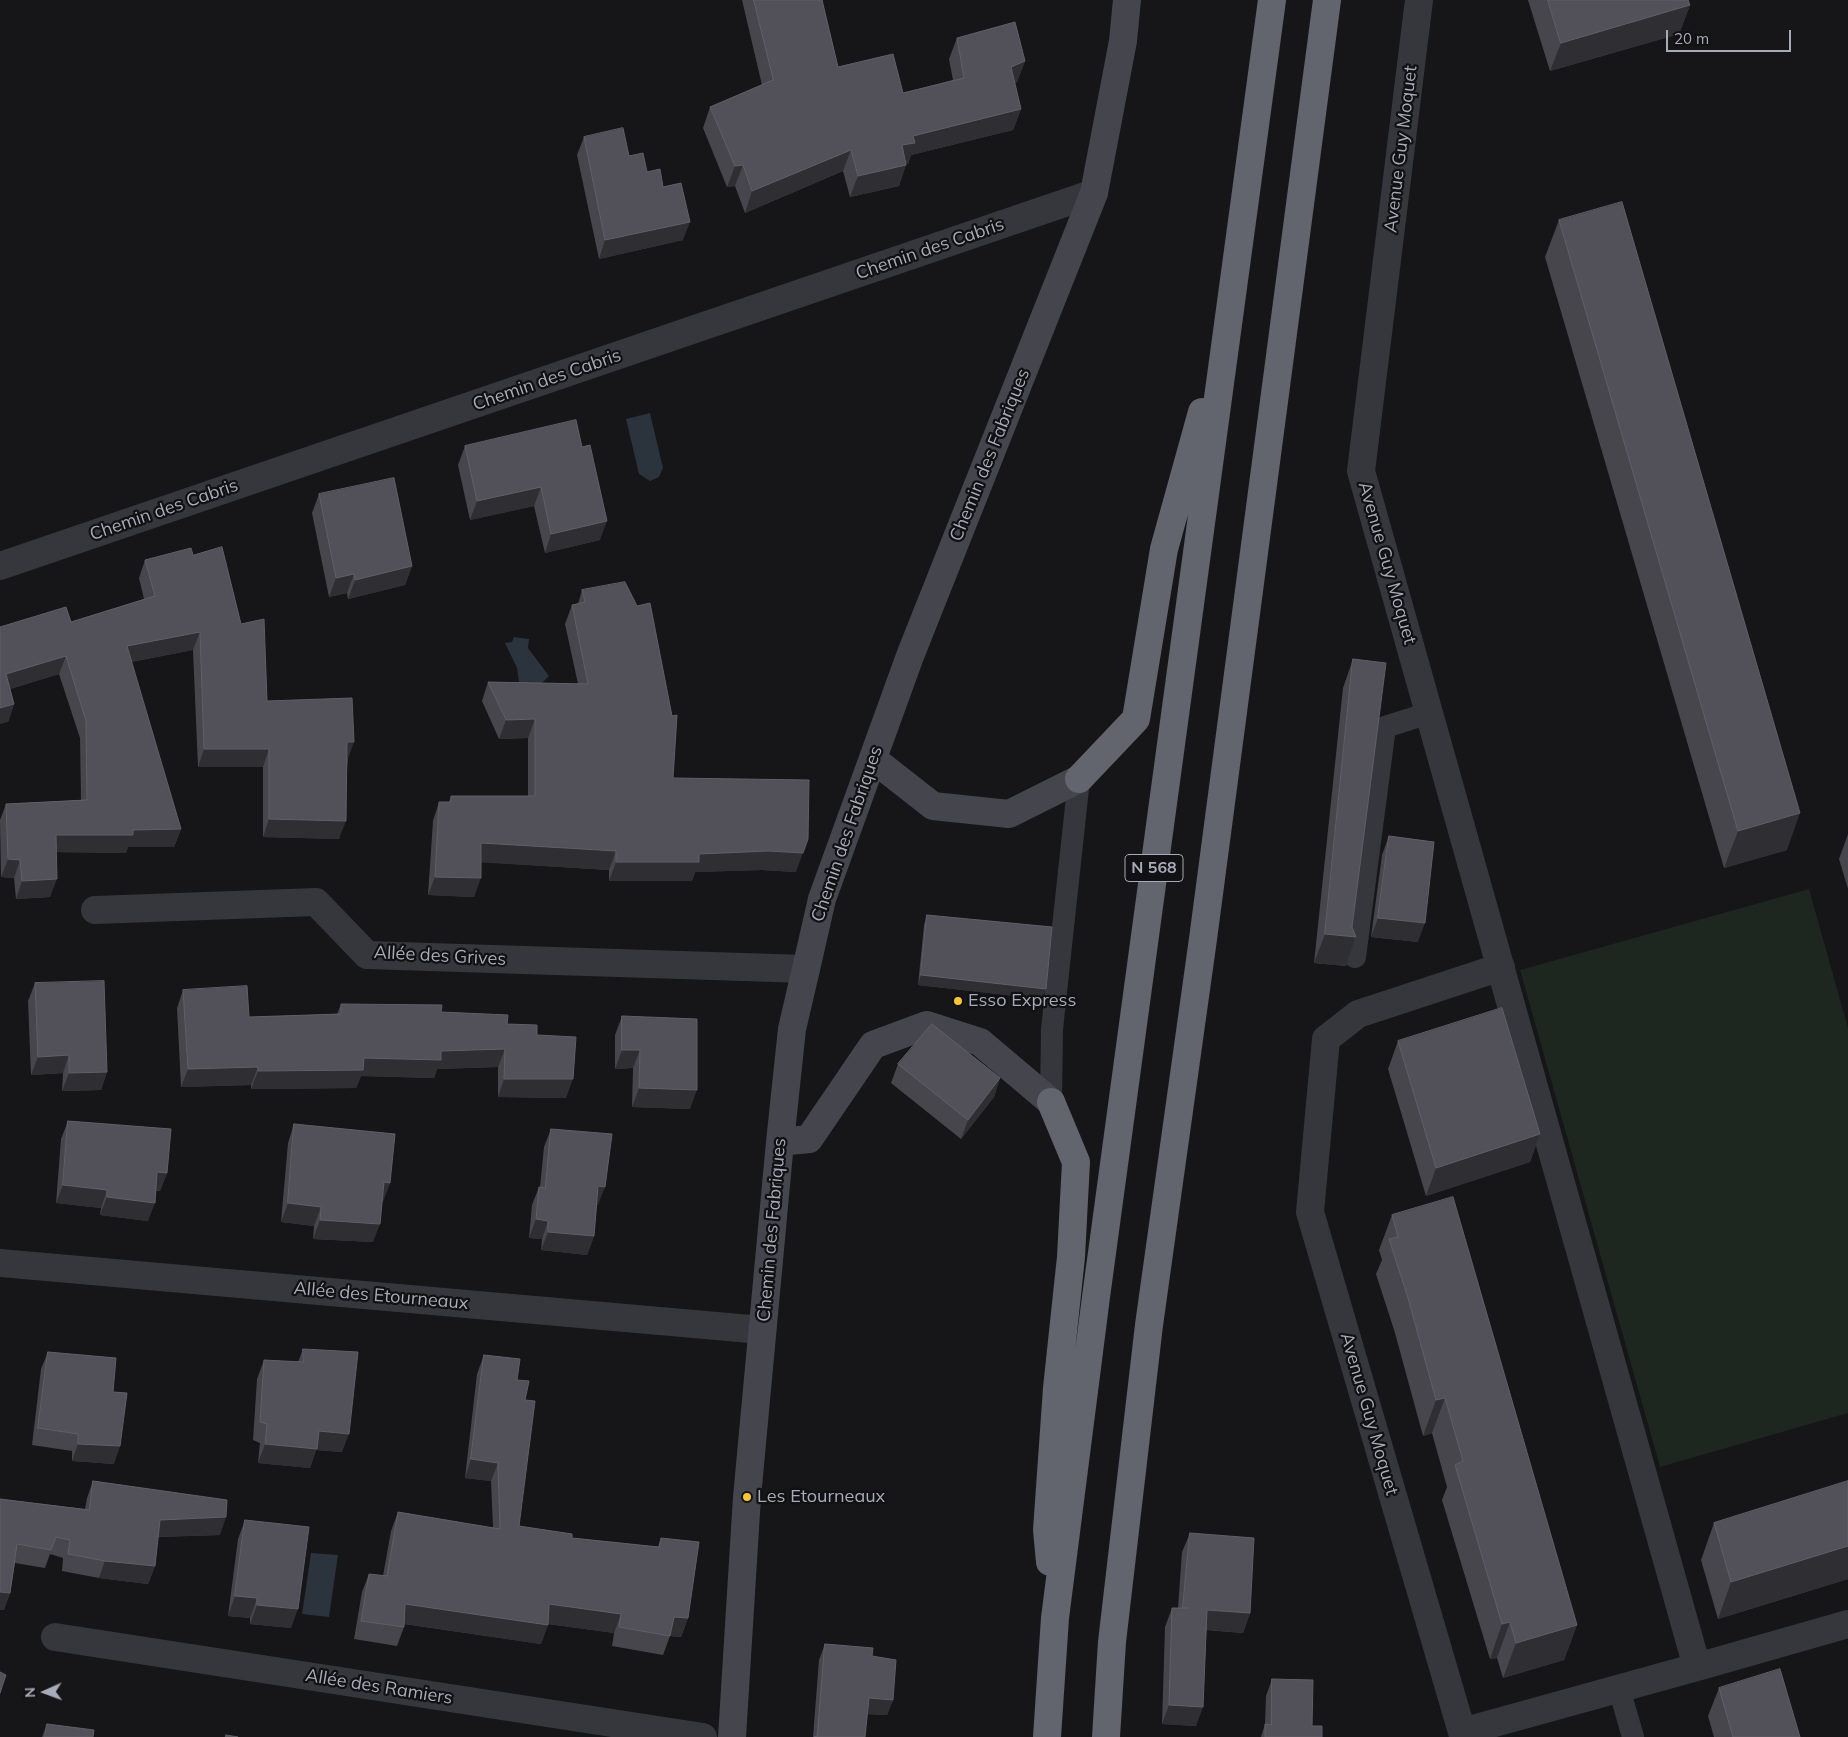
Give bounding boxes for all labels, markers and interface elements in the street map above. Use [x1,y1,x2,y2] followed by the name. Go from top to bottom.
[1668,20,1793,52] scale bar
[1674,29,1709,48] text: 20 m
[1380,64,1422,234] street label: Avenue Guy Moquet
[853,213,1007,285] street label: Chemin des Cabris
[470,344,624,416] street label: Chemin des Cabris
[945,366,1035,544] street label: Chemin des Fabriques
[87,474,241,546] street label: Chemin des Cabris
[1353,479,1421,647] street label: Avenue Guy Moquet
[807,743,887,925] street label: Chemin des Fabriques
[1125,854,1183,881] road number: N 568
[373,942,507,970] street label: Allée des Grives
[968,990,1076,1012] place label: Esso Express
[952,995,964,1007] marker: Esso Express
[753,1137,791,1323] street label: Chemin des Fabriques
[293,1278,469,1314] street label: Allée des Etourneaux
[1335,1330,1403,1498] street label: Avenue Guy Moquet
[757,1486,885,1508] place label: Les Etourneaux
[741,1491,753,1503] marker: Les Etourneaux
[304,1665,454,1709] street label: Allée des Ramiers
[20,1667,70,1717] north arrow
[21,1687,39,1698] text: N

